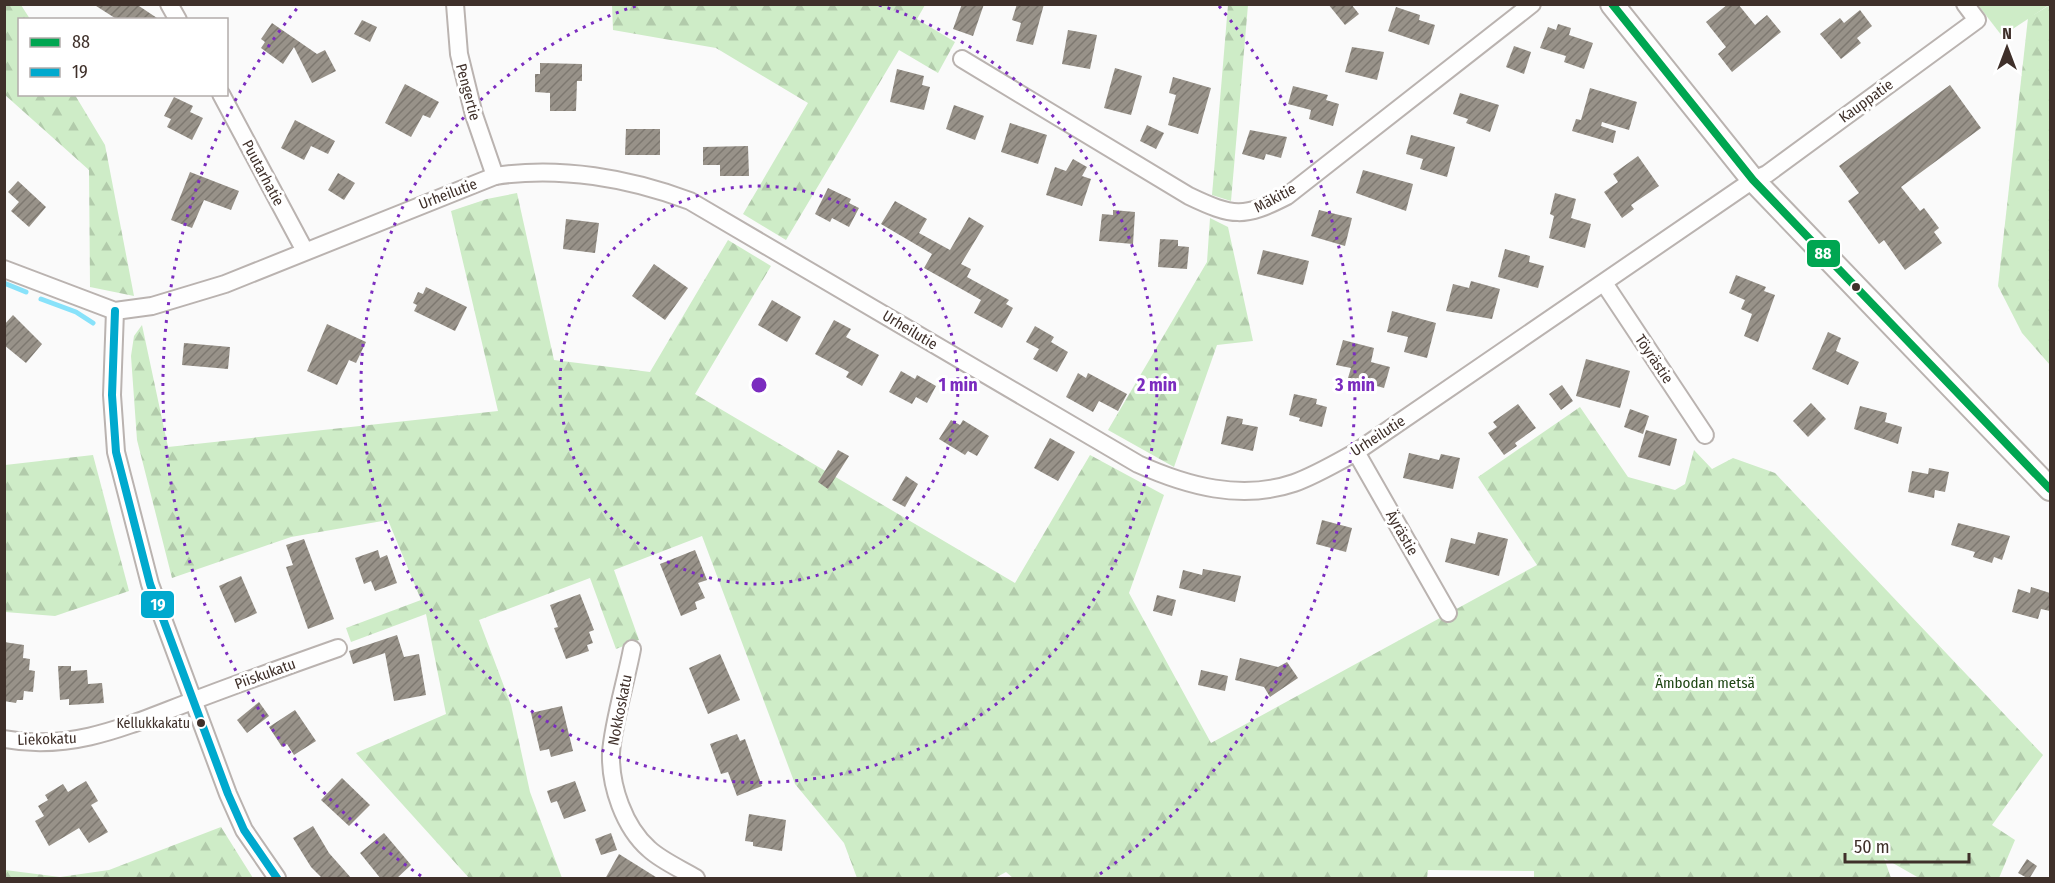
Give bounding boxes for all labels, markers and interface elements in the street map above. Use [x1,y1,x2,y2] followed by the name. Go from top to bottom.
[18,18,228,96] legend
[1977,18,2037,78] north arrow
[2002,24,2012,43] text: N
[72,31,90,53] text: 88
[72,61,88,83] text: 19
[452,62,484,122] street label: Pengertie
[1836,75,1896,127] street label: Kauppatie
[238,137,288,209] street label: Puutarhatie
[416,175,480,213] street label: Urheilutie
[1251,180,1299,216] street label: Mäkitie
[1806,239,1841,268] line badge: 88
[1815,244,1832,263] text: 88
[1850,281,1862,293] unlabelled marker
[879,307,941,353] street label: Urheilutie
[1631,331,1677,387] street label: Töyrästie
[938,374,978,396] text: 1 min
[1136,374,1177,396] text: 2 min
[1334,374,1375,396] text: 3 min
[749,375,769,395] centre of rings
[1347,412,1409,460] street label: Urheilutie
[1382,507,1422,559] street label: Äyrästie
[140,590,175,619] line badge: 19
[150,595,166,614] text: 19
[232,655,298,693] street label: Piiskukatu
[604,673,636,747] street label: Nokkoskatu
[1655,674,1755,692] park label: Ämbodan metsä
[116,715,190,732] place label: Kellukkakatu
[195,717,207,729] marker: Kellukkakatu
[17,729,77,749] street label: Liekokatu
[1845,826,1970,864] scale bar
[1854,836,1890,858] text: 50 m

